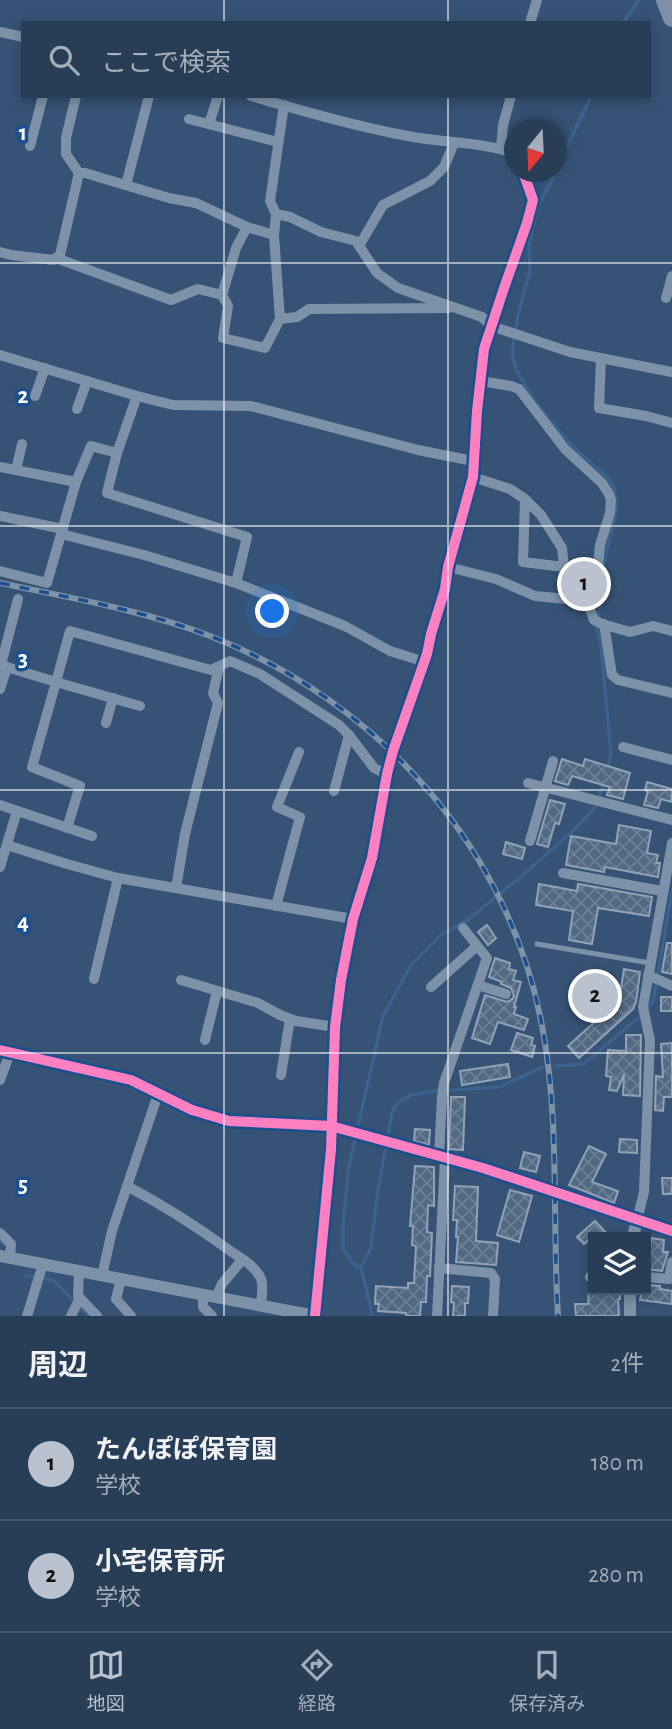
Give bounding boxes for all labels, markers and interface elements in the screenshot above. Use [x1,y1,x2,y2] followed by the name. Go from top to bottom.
[21,21,651,98] search box
[45,41,83,79] icon: search
[101,50,231,76] text: ここで検索
[504,119,567,182] north arrow
[19,122,27,145] text: 1
[18,385,29,408] text: 2
[561,558,607,610] pin: 1
[255,594,289,628] your location
[18,648,28,671] text: 3
[17,911,29,934] text: 4
[572,970,618,1022] pin: 2
[18,1174,28,1197] text: 5
[588,1232,651,1295] map controls
[588,1232,651,1295] button: layers
[28,1351,88,1381] text: 周辺
[611,1353,644,1376] text: 2件
[95,1437,277,1463] text: たんぽぽ保育園
[47,1452,55,1475] text: 1
[591,1452,644,1475] text: 180 m
[95,1475,141,1498] text: 学校
[95,1549,225,1575] text: 小宅保育所
[46,1564,56,1587] text: 2
[588,1564,644,1587] text: 280 m
[95,1587,141,1610] text: 学校
[87,1646,125,1716] tab: 地図
[298,1646,336,1716] tab: 経路
[509,1646,585,1716] tab: 保存済み

